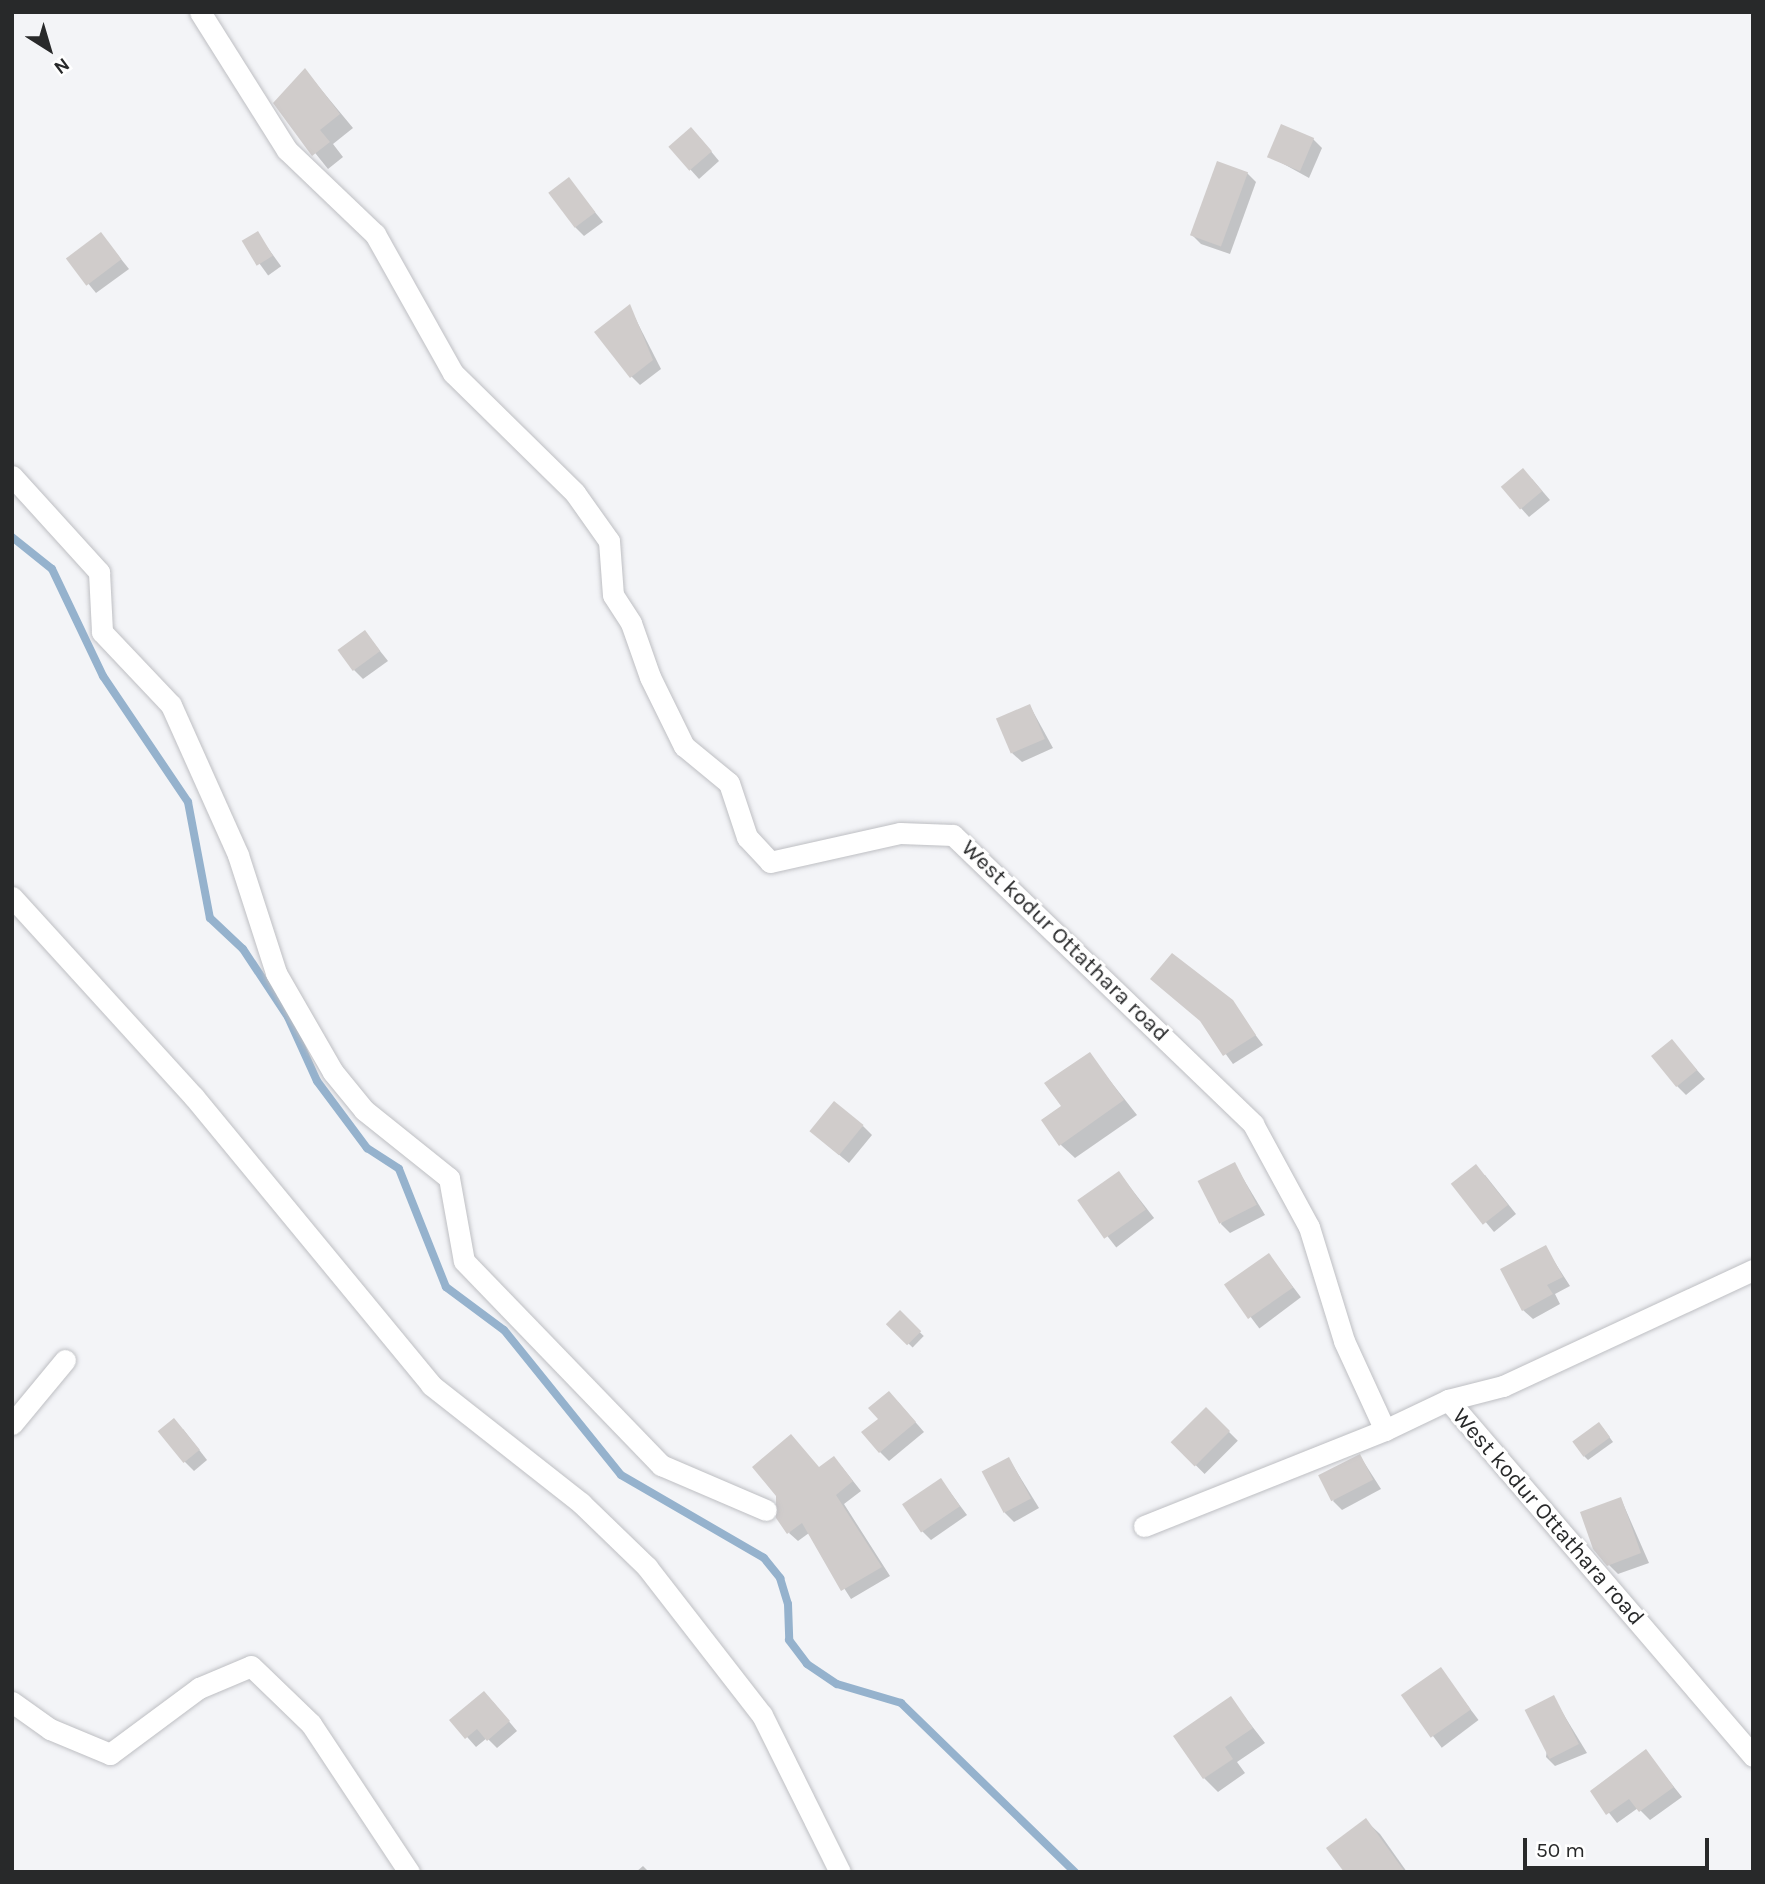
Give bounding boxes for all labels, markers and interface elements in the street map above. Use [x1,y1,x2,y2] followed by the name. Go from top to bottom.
[14,14,84,84] north arrow
[50,53,74,79] text: N
[955,834,1175,1048] street label: West kodur Ottathara road
[1446,1403,1650,1631] street label: West kodur Ottathara road
[1527,1825,1712,1869] scale bar
[1536,1838,1585,1862] text: 50 m

